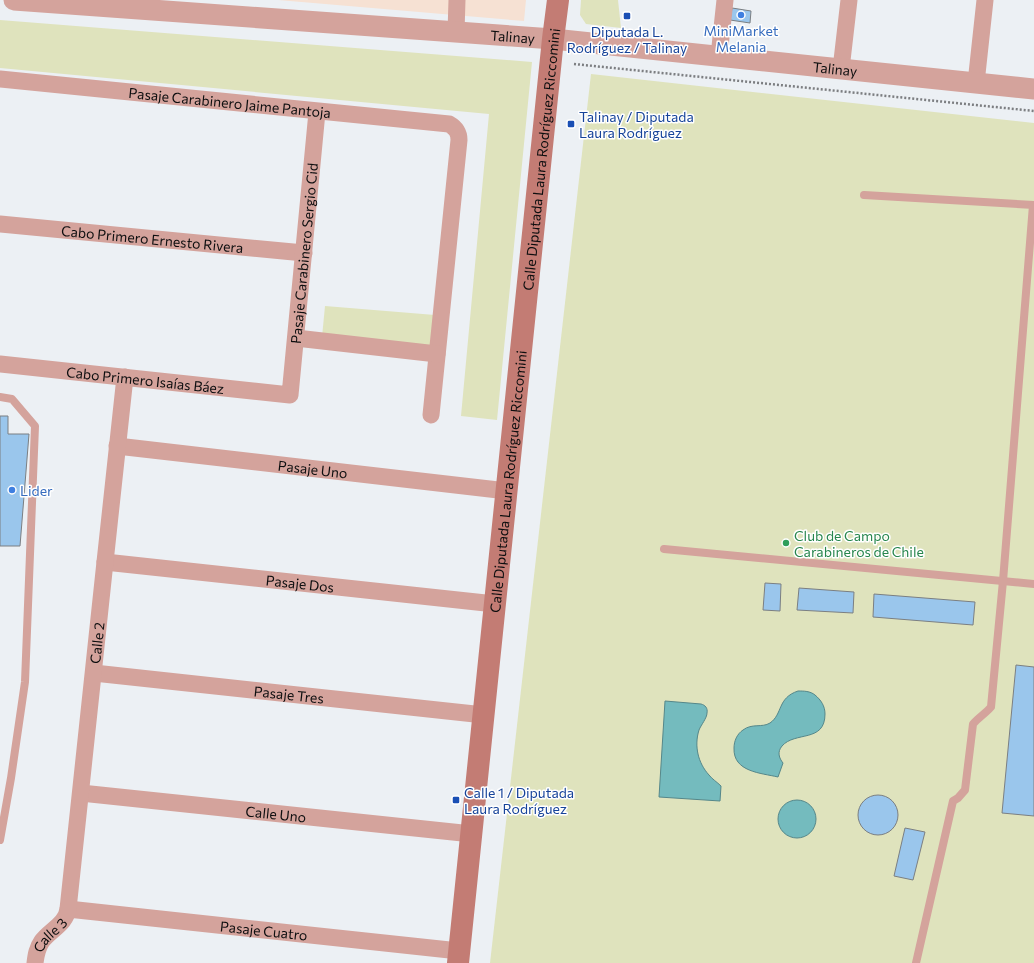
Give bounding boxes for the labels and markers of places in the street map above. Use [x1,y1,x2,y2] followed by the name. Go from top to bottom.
[736,10,746,20] marker: MiniMarket Melania
[622,11,632,21] marker: Diputada L. Rodríguez / Talinay
[703,22,779,55] place label: MiniMarket Melania
[567,23,687,56] place label: Diputada L. Rodríguez / Talinay
[579,108,694,141] place label: Talinay / Diputada Laura Rodríguez
[566,119,576,129] marker: Talinay / Diputada Laura Rodríguez
[20,482,53,499] place label: Lider
[7,485,17,495] marker: Lider
[794,527,924,560] place label: Club de Campo Carabineros de Chile
[781,538,791,548] marker: Club de Campo Carabineros de Chile
[464,784,574,817] place label: Calle 1 / Diputada Laura Rodríguez
[451,795,461,805] marker: Calle 1 / Diputada Laura Rodríguez

